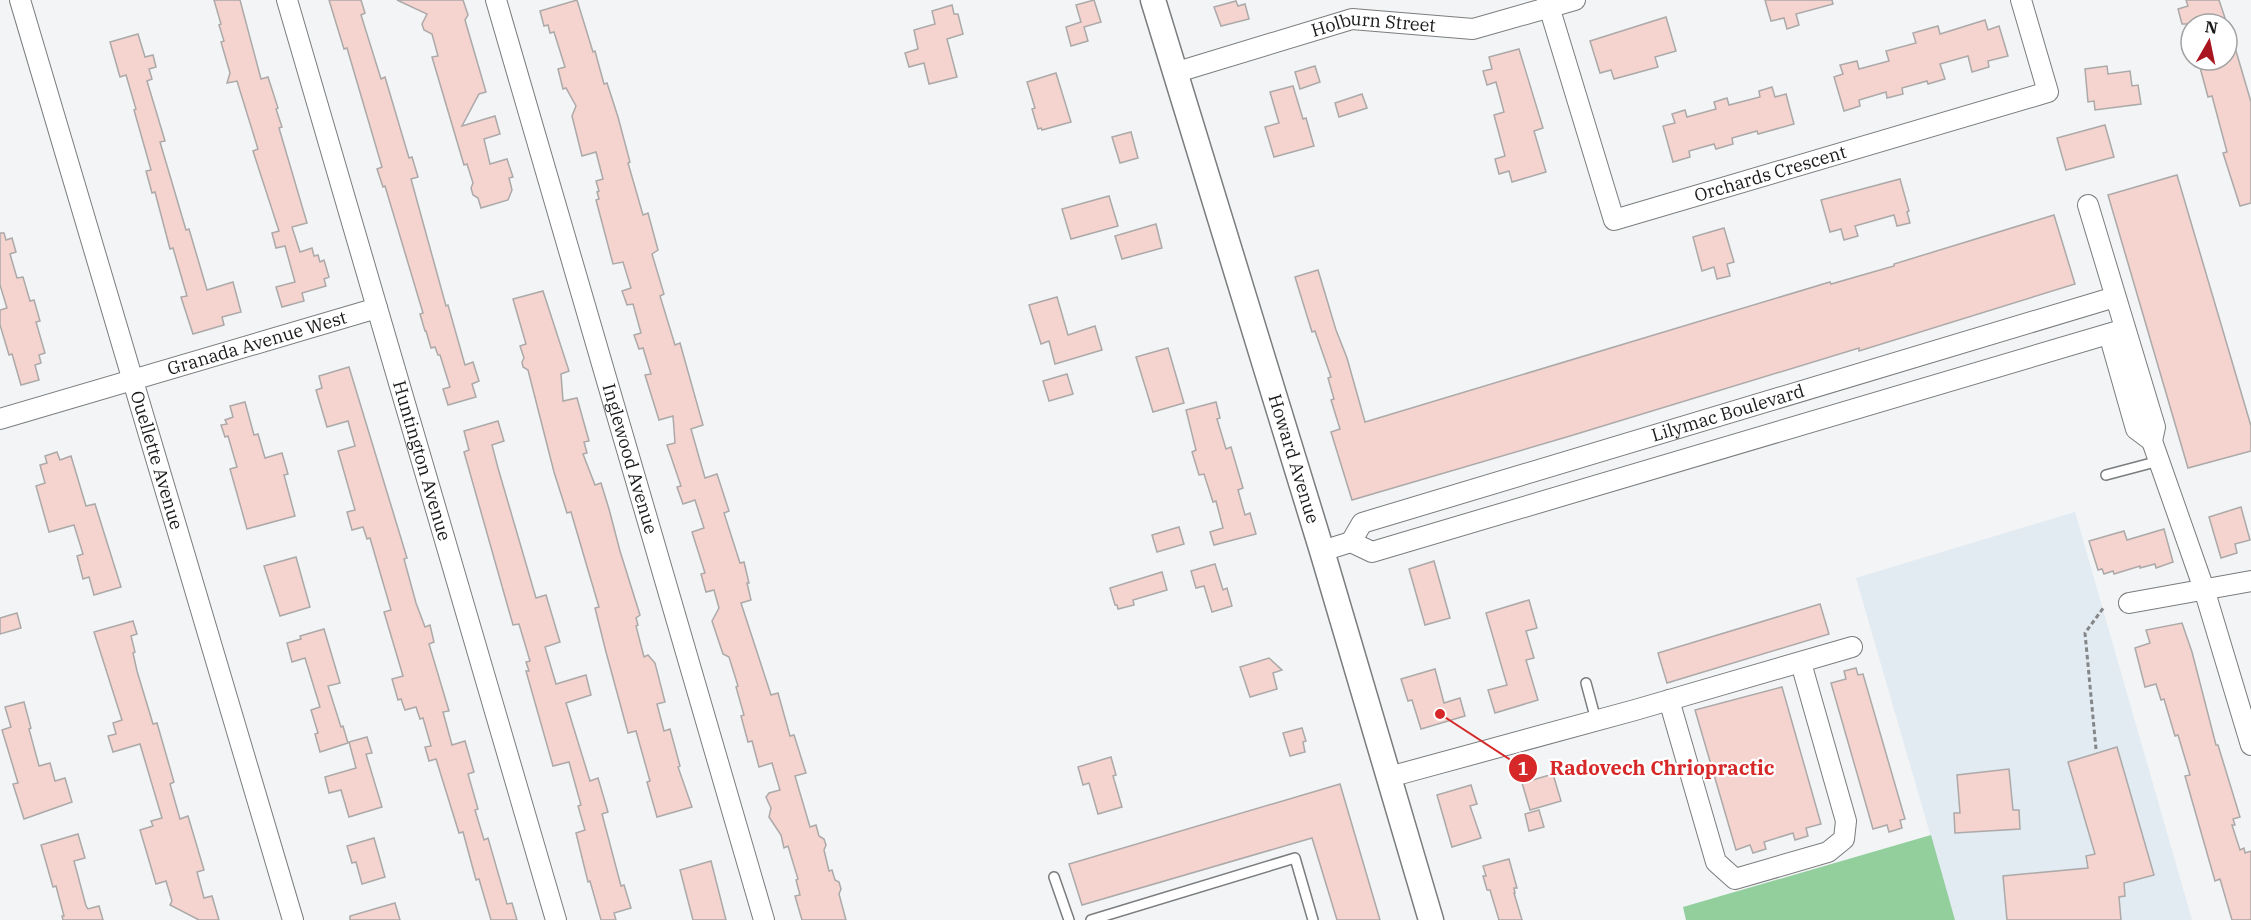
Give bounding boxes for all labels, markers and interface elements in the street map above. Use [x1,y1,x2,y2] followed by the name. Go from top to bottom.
[1308,7,1437,42] street label: Holburn Street
[2179,12,2239,72] north arrow
[2204,16,2219,38] text: N
[1691,140,1849,207] street label: Orchards Crescent
[165,306,349,380] street label: Granada Avenue West
[388,378,456,543] street label: Huntington Avenue
[1649,379,1807,446] street label: Lilymac Boulevard
[597,381,663,537] street label: Inglewood Avenue
[126,388,189,532] street label: Ouellette Avenue
[1264,391,1325,526] street label: Howard Avenue
[1508,749,1786,787] callout: Radovech Chriopractic
[1550,754,1775,781] text: Radovech Chriopractic
[1518,757,1529,780] text: 1

